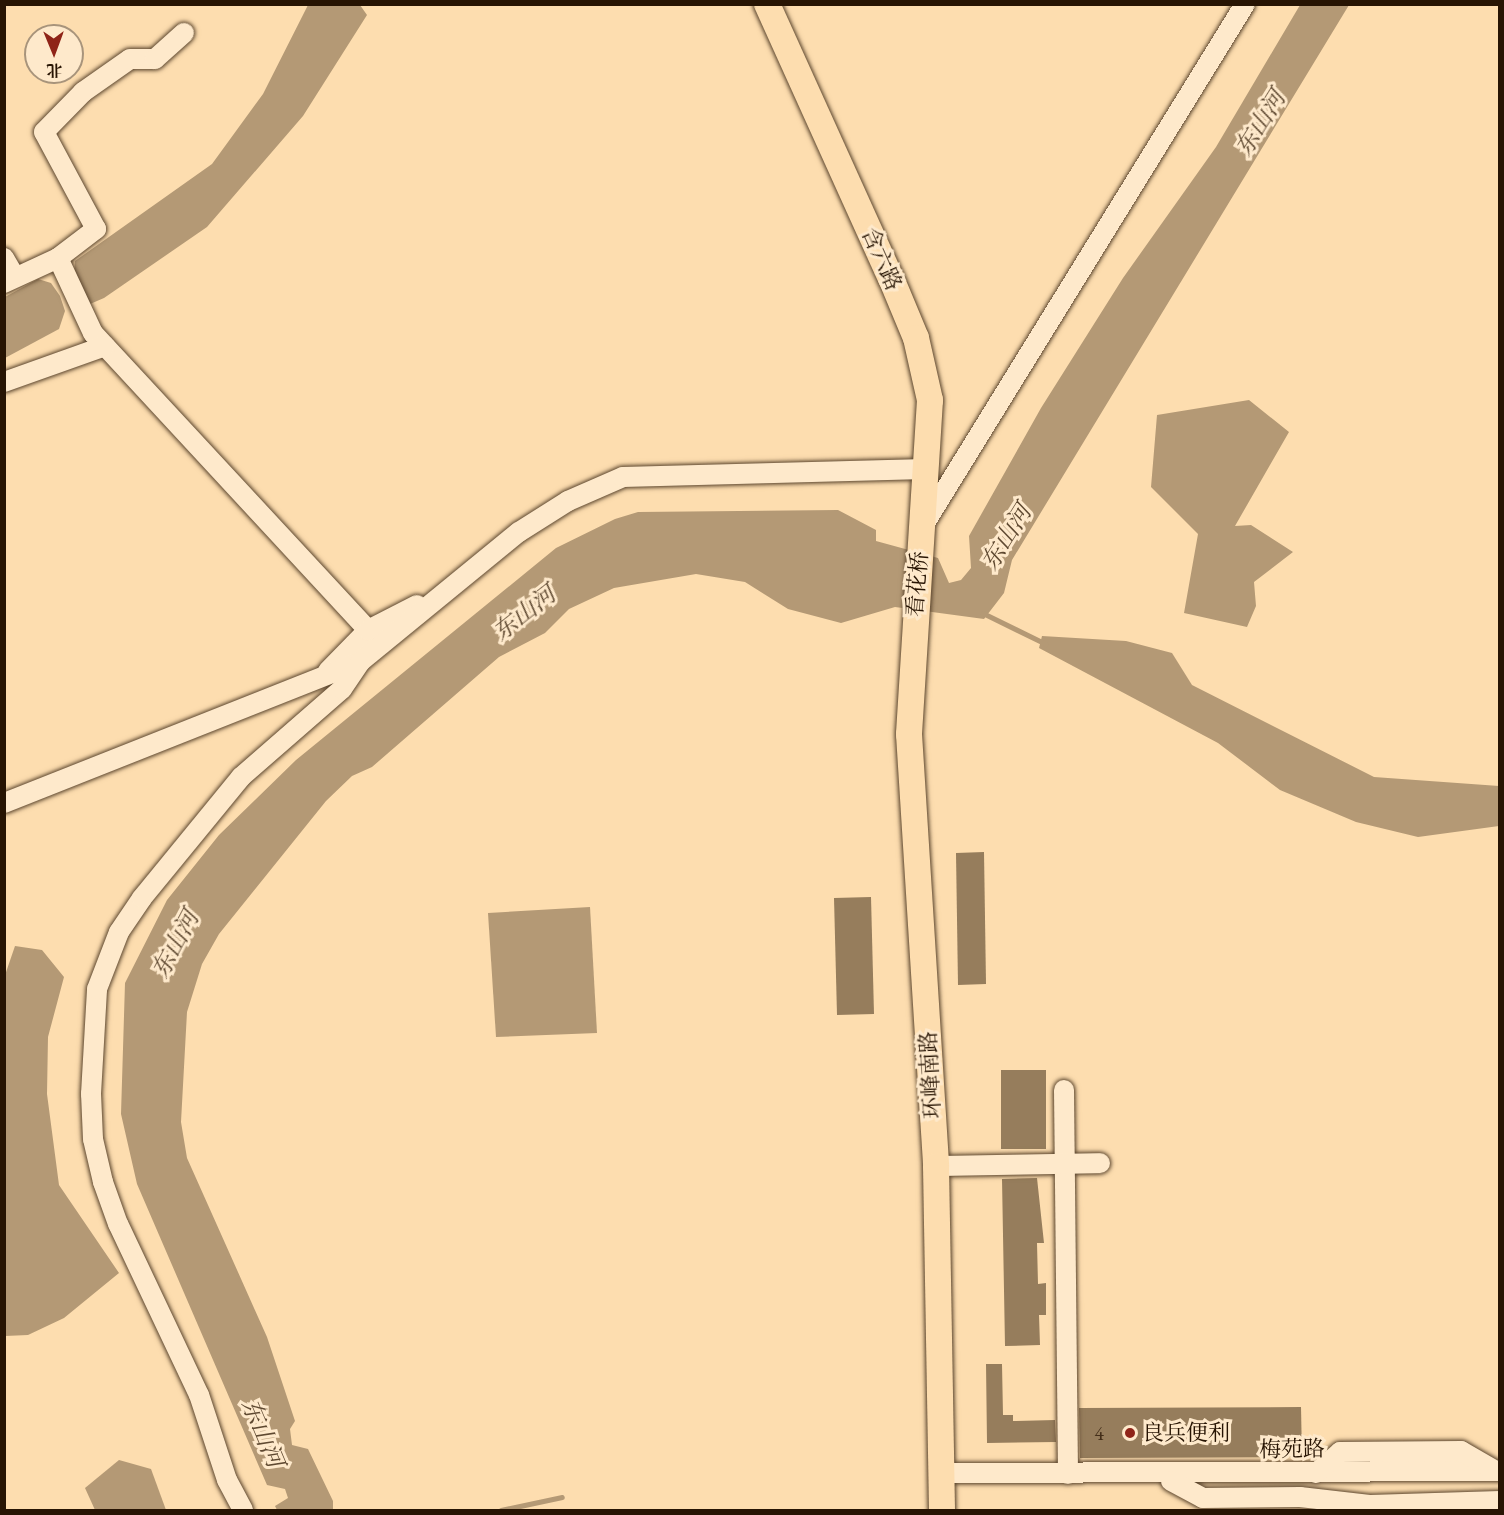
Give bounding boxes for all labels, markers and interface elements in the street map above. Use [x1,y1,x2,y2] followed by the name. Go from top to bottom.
[24,24,84,84] north arrow
[46,60,62,81] text: 北
[1229,85,1291,161] water label: 东山河
[857,223,907,295] street label: 含六路
[975,499,1037,575] water label: 东山河
[901,550,933,618] street label: 看花桥
[487,579,561,647] water label: 东山河
[145,905,205,983] water label: 东山河
[915,1030,945,1120] street label: 环峰南路
[236,1394,290,1472] water label: 东山河
[1142,1420,1230,1446] place label: 良兵便利
[1094,1421,1104,1445] house number: 4
[1123,1426,1137,1440] marker: 良兵便利
[1259,1435,1325,1463] street label: 梅苑路

